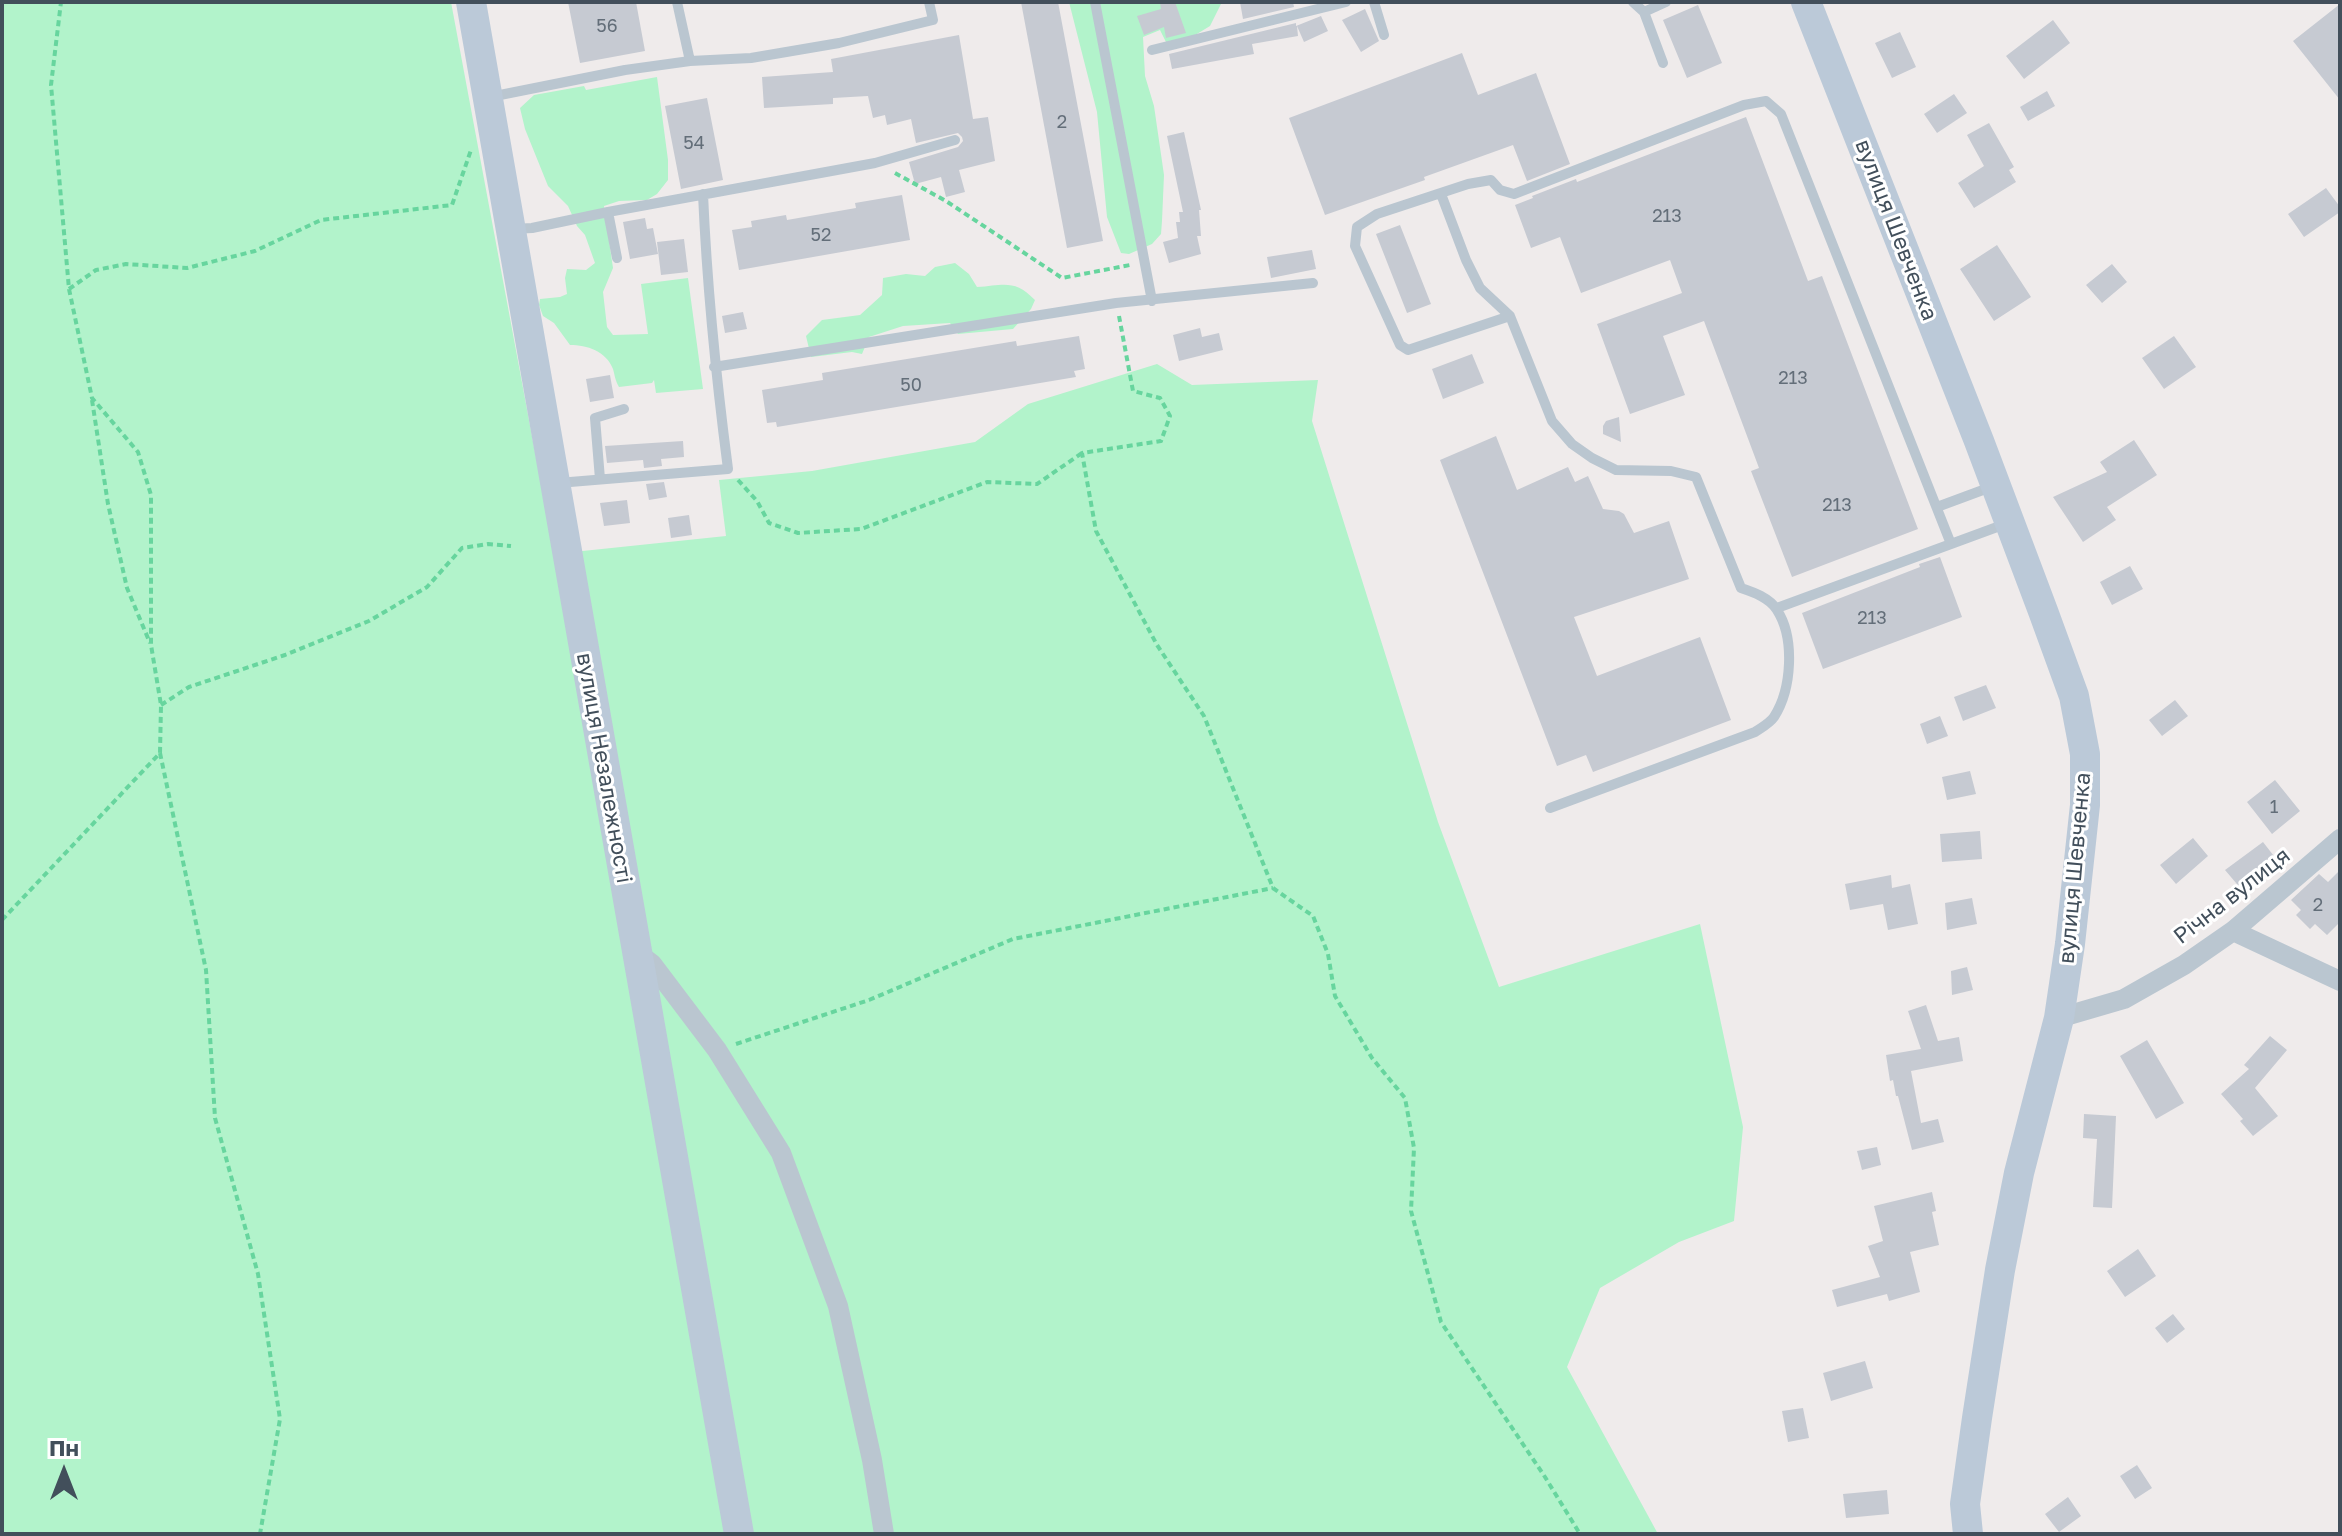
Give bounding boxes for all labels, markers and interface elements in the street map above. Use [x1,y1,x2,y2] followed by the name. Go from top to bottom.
[596,15,618,37] house number: 56
[1057,111,1067,133] house number: 2
[683,132,705,154] house number: 54
[1849,136,1943,324] street label: вулиця Шевченка
[1652,205,1682,227] house number: 213
[811,224,831,246] house number: 52
[1778,367,1808,389] house number: 213
[900,374,922,396] house number: 50
[1822,494,1852,516] house number: 213
[1857,607,1887,629] house number: 213
[571,651,637,885] street label: вулиця Незалежності
[2053,771,2097,965] street label: вулиця Шевченка
[2270,796,2278,818] house number: 1
[2169,842,2295,950] street label: Річна вулиця
[2313,894,2323,916] house number: 2
[24,1432,104,1512] north arrow
[49,1434,79,1461] text: Пн

